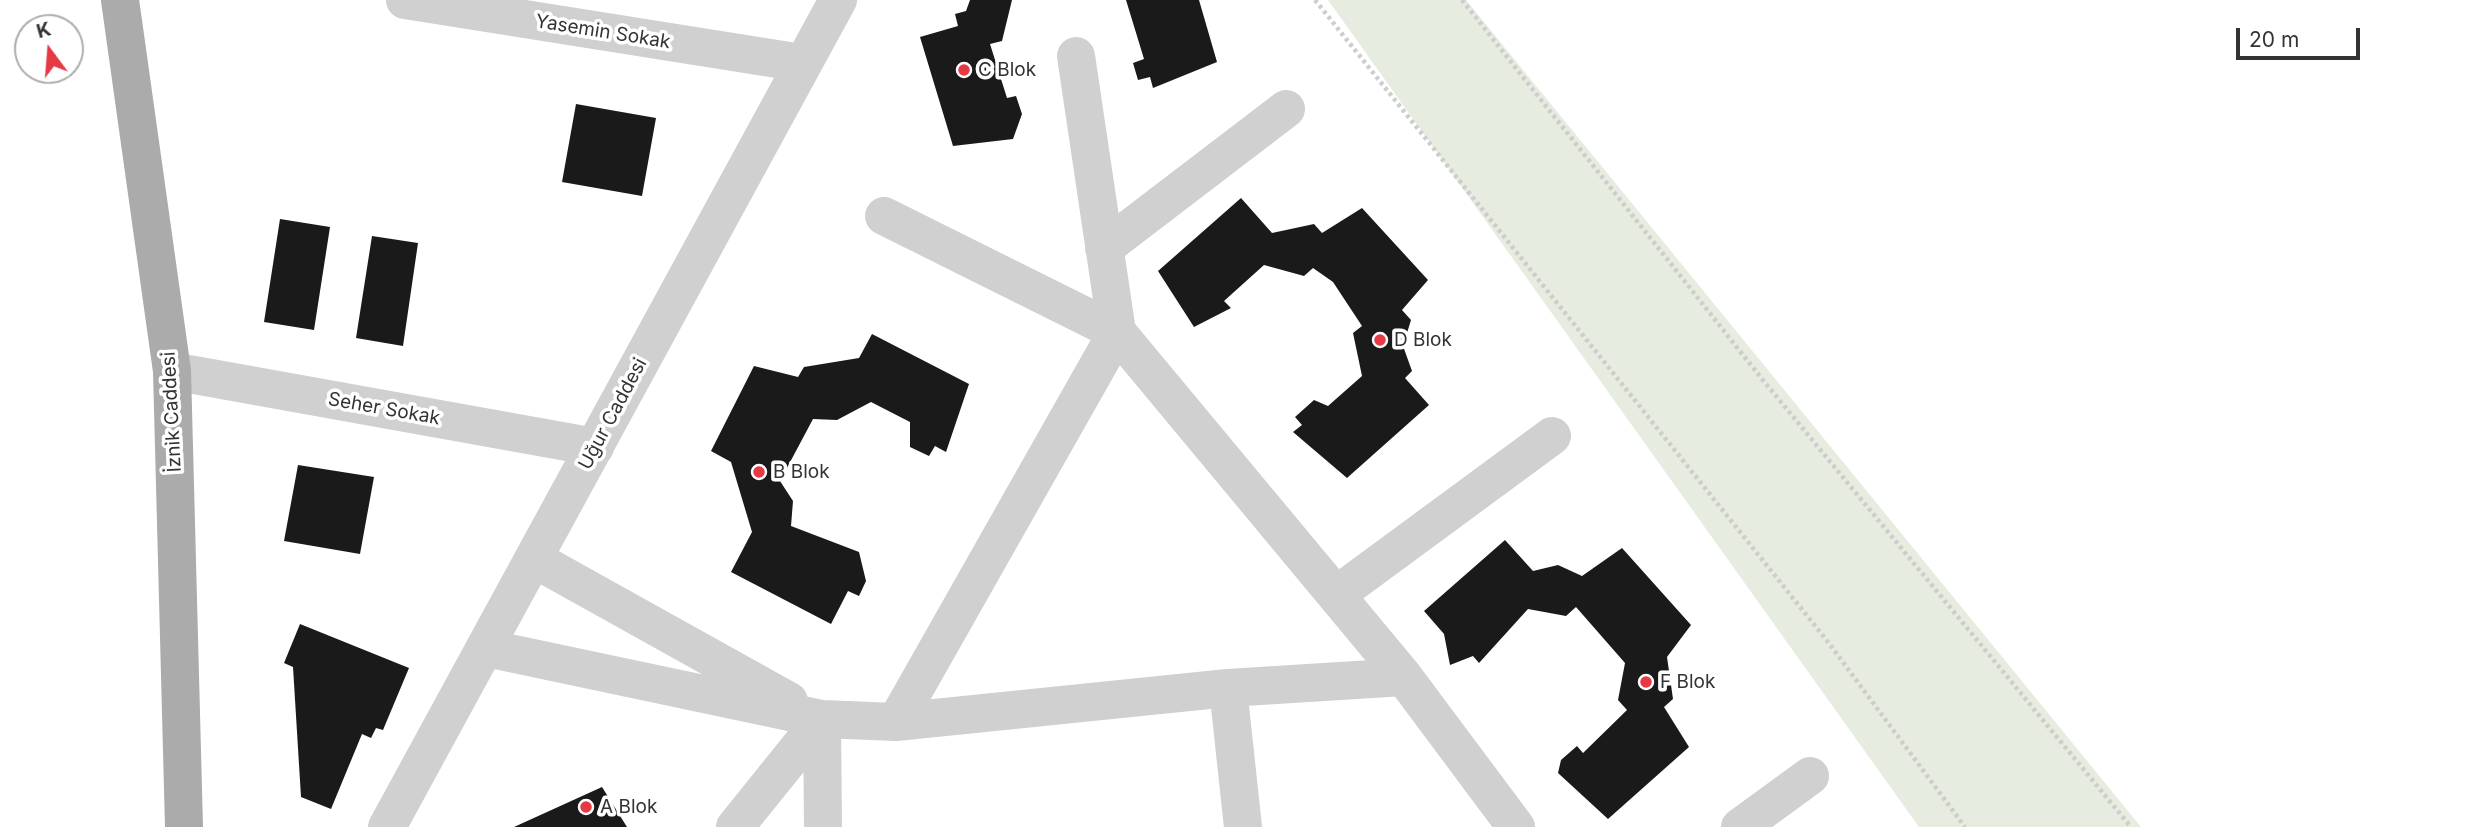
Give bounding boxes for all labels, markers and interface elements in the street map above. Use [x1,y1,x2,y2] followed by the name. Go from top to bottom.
[534,10,672,54] street label: Yasemin Sokak
[14,14,84,84] north arrow
[2239,14,2363,58] scale bar
[34,17,53,43] text: K
[2249,27,2299,52] text: 20 m
[978,59,1036,81] place label: C Blok
[956,62,972,78] marker: C Blok
[1394,329,1452,351] place label: D Blok
[1372,332,1388,348] marker: D Blok
[157,351,187,473] street label: İznik Caddesi
[574,354,652,474] street label: Uğur Caddesi
[326,388,442,430] street label: Seher Sokak
[773,461,830,483] place label: B Blok
[751,464,767,480] marker: B Blok
[1660,671,1715,693] place label: F Blok
[1638,674,1654,690] marker: F Blok
[600,796,657,818] place label: A Blok
[578,799,594,815] marker: A Blok

